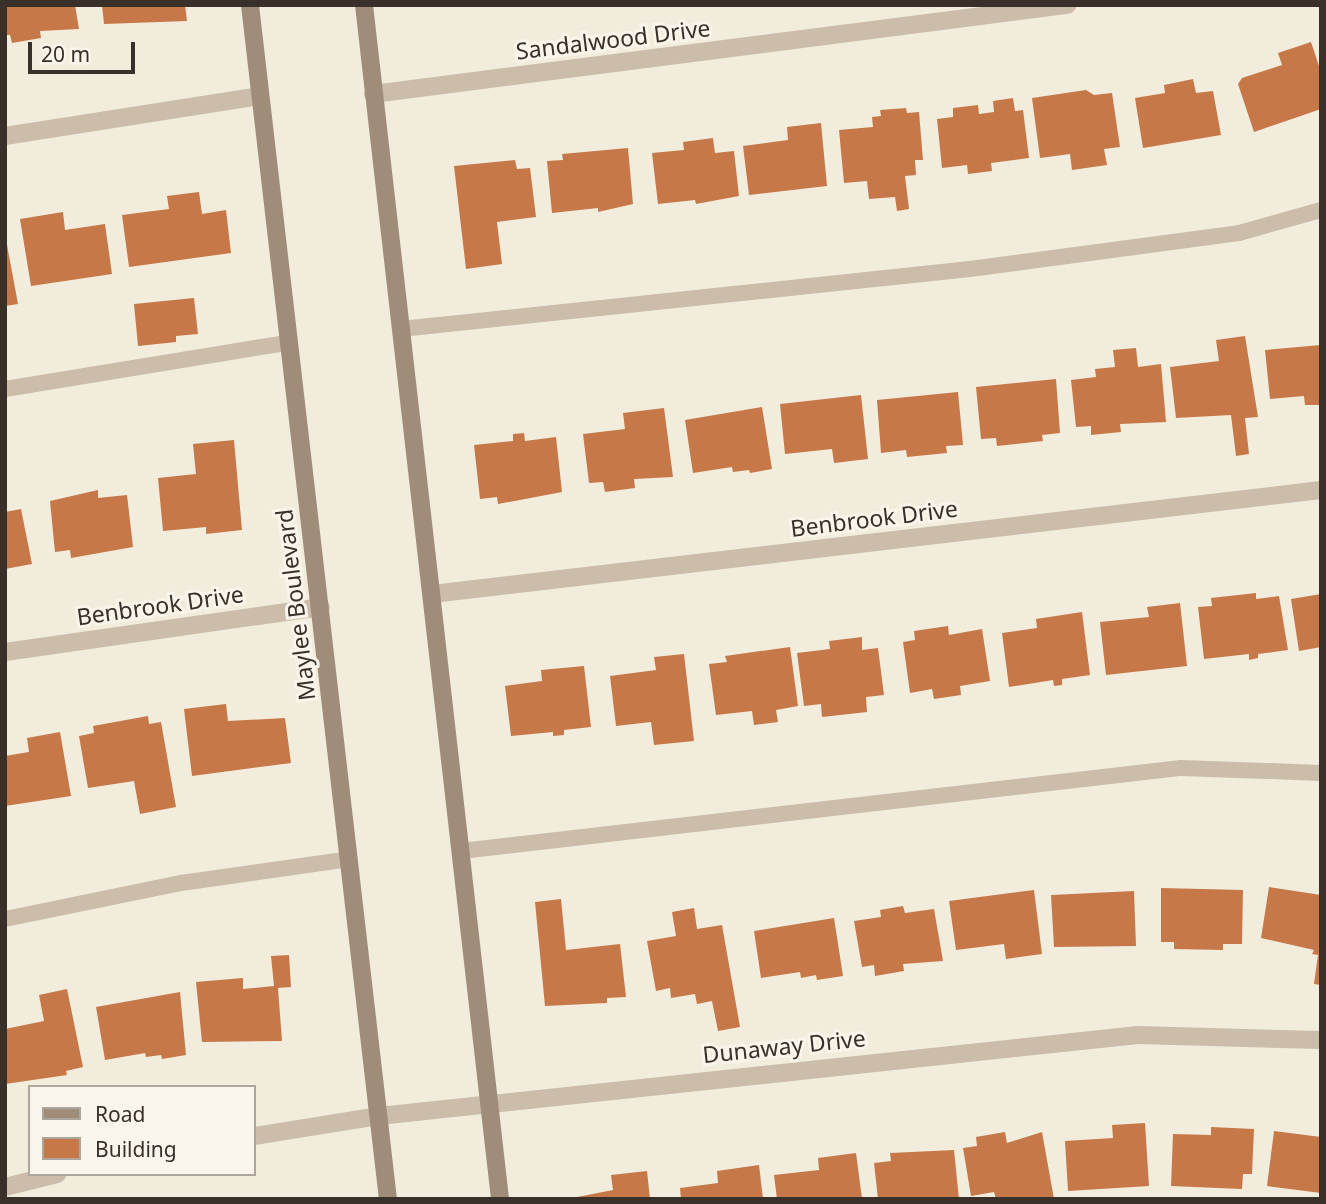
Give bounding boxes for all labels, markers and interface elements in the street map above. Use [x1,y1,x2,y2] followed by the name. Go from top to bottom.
[514,13,712,65] street label: Sandalwood Drive
[32,28,138,72] scale bar
[41,40,90,68] text: 20 m
[789,494,959,542] street label: Benbrook Drive
[270,508,320,702] street label: Maylee Boulevard
[75,580,245,630] street label: Benbrook Drive
[701,1024,867,1068] street label: Dunaway Drive
[28,1085,256,1176] legend
[95,1100,145,1128] text: Road
[95,1135,177,1163] text: Building

